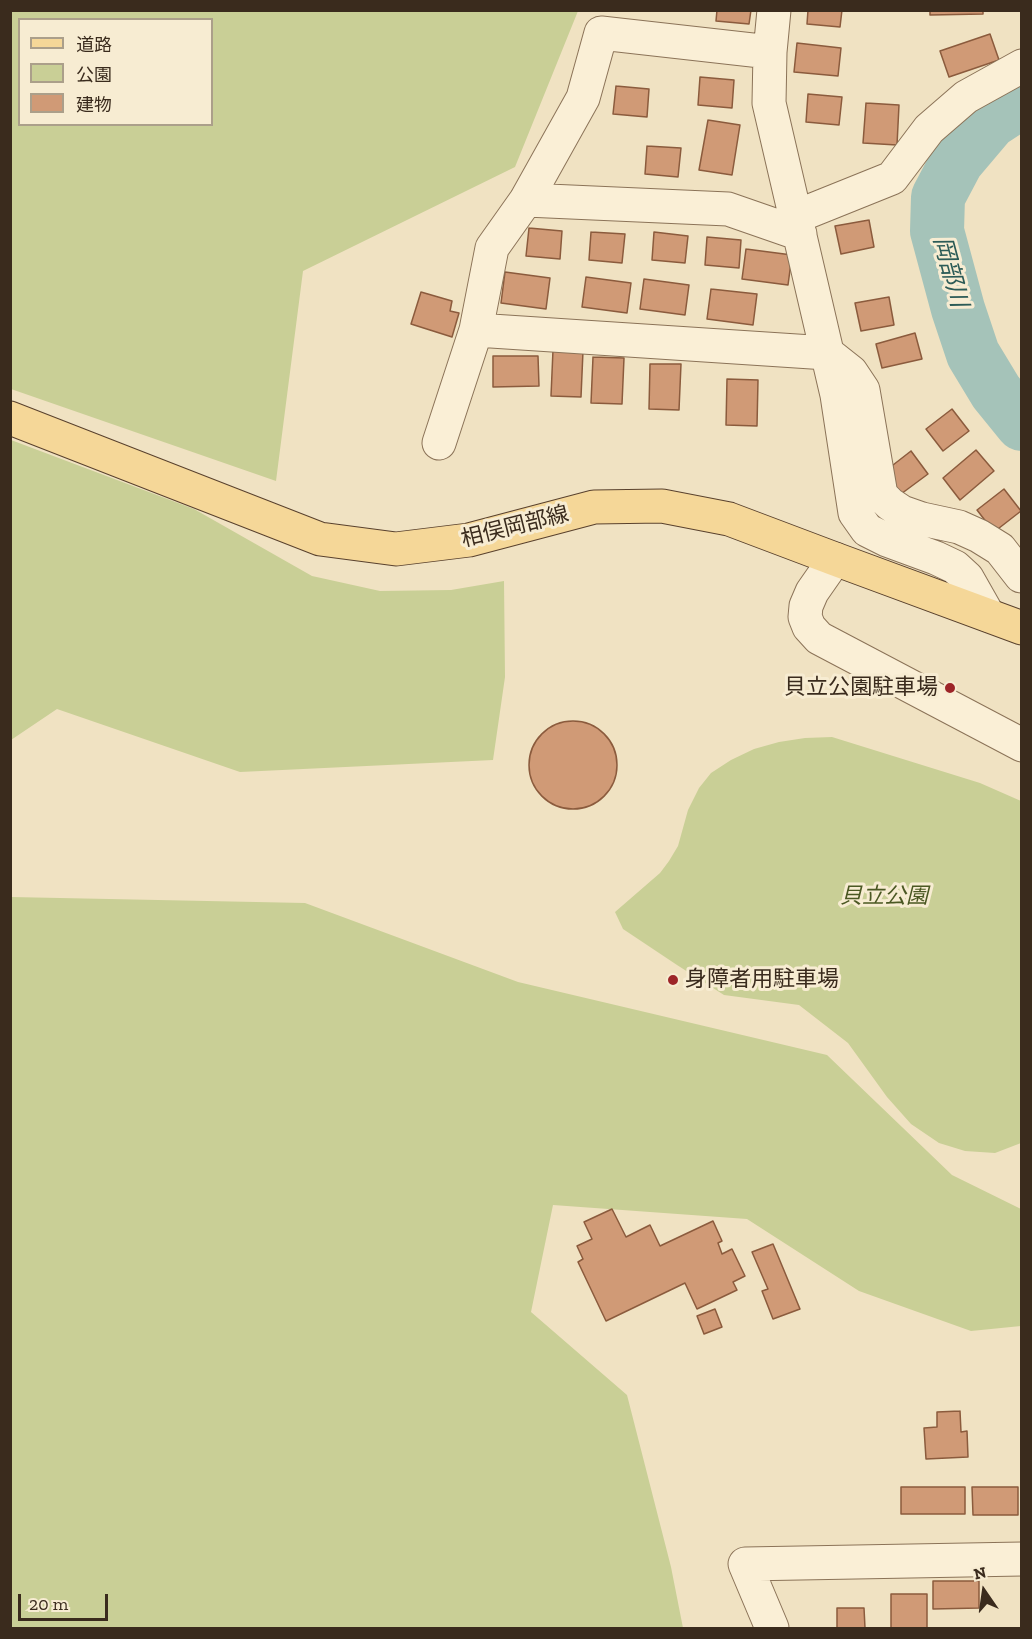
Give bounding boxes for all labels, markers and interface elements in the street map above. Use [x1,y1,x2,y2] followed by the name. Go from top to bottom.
[18,18,213,126] legend
[76,34,112,56] text: 道路
[76,64,112,86] text: 公園
[76,94,112,116] text: 建物
[927,233,973,311] water label: 岡部川
[458,501,572,553] street label: 相俣岡部線
[784,675,938,701] place label: 貝立公園駐車場
[943,681,957,695] marker: 貝立公園駐車場
[840,884,928,910] park label: 貝立公園
[685,967,839,993] place label: 身障者用駐車場
[666,973,680,987] marker: 身障者用駐車場
[954,1561,1014,1621] north arrow
[972,1562,988,1584] text: N
[21,1582,111,1620] scale bar
[29,1593,68,1615] text: 20 m

